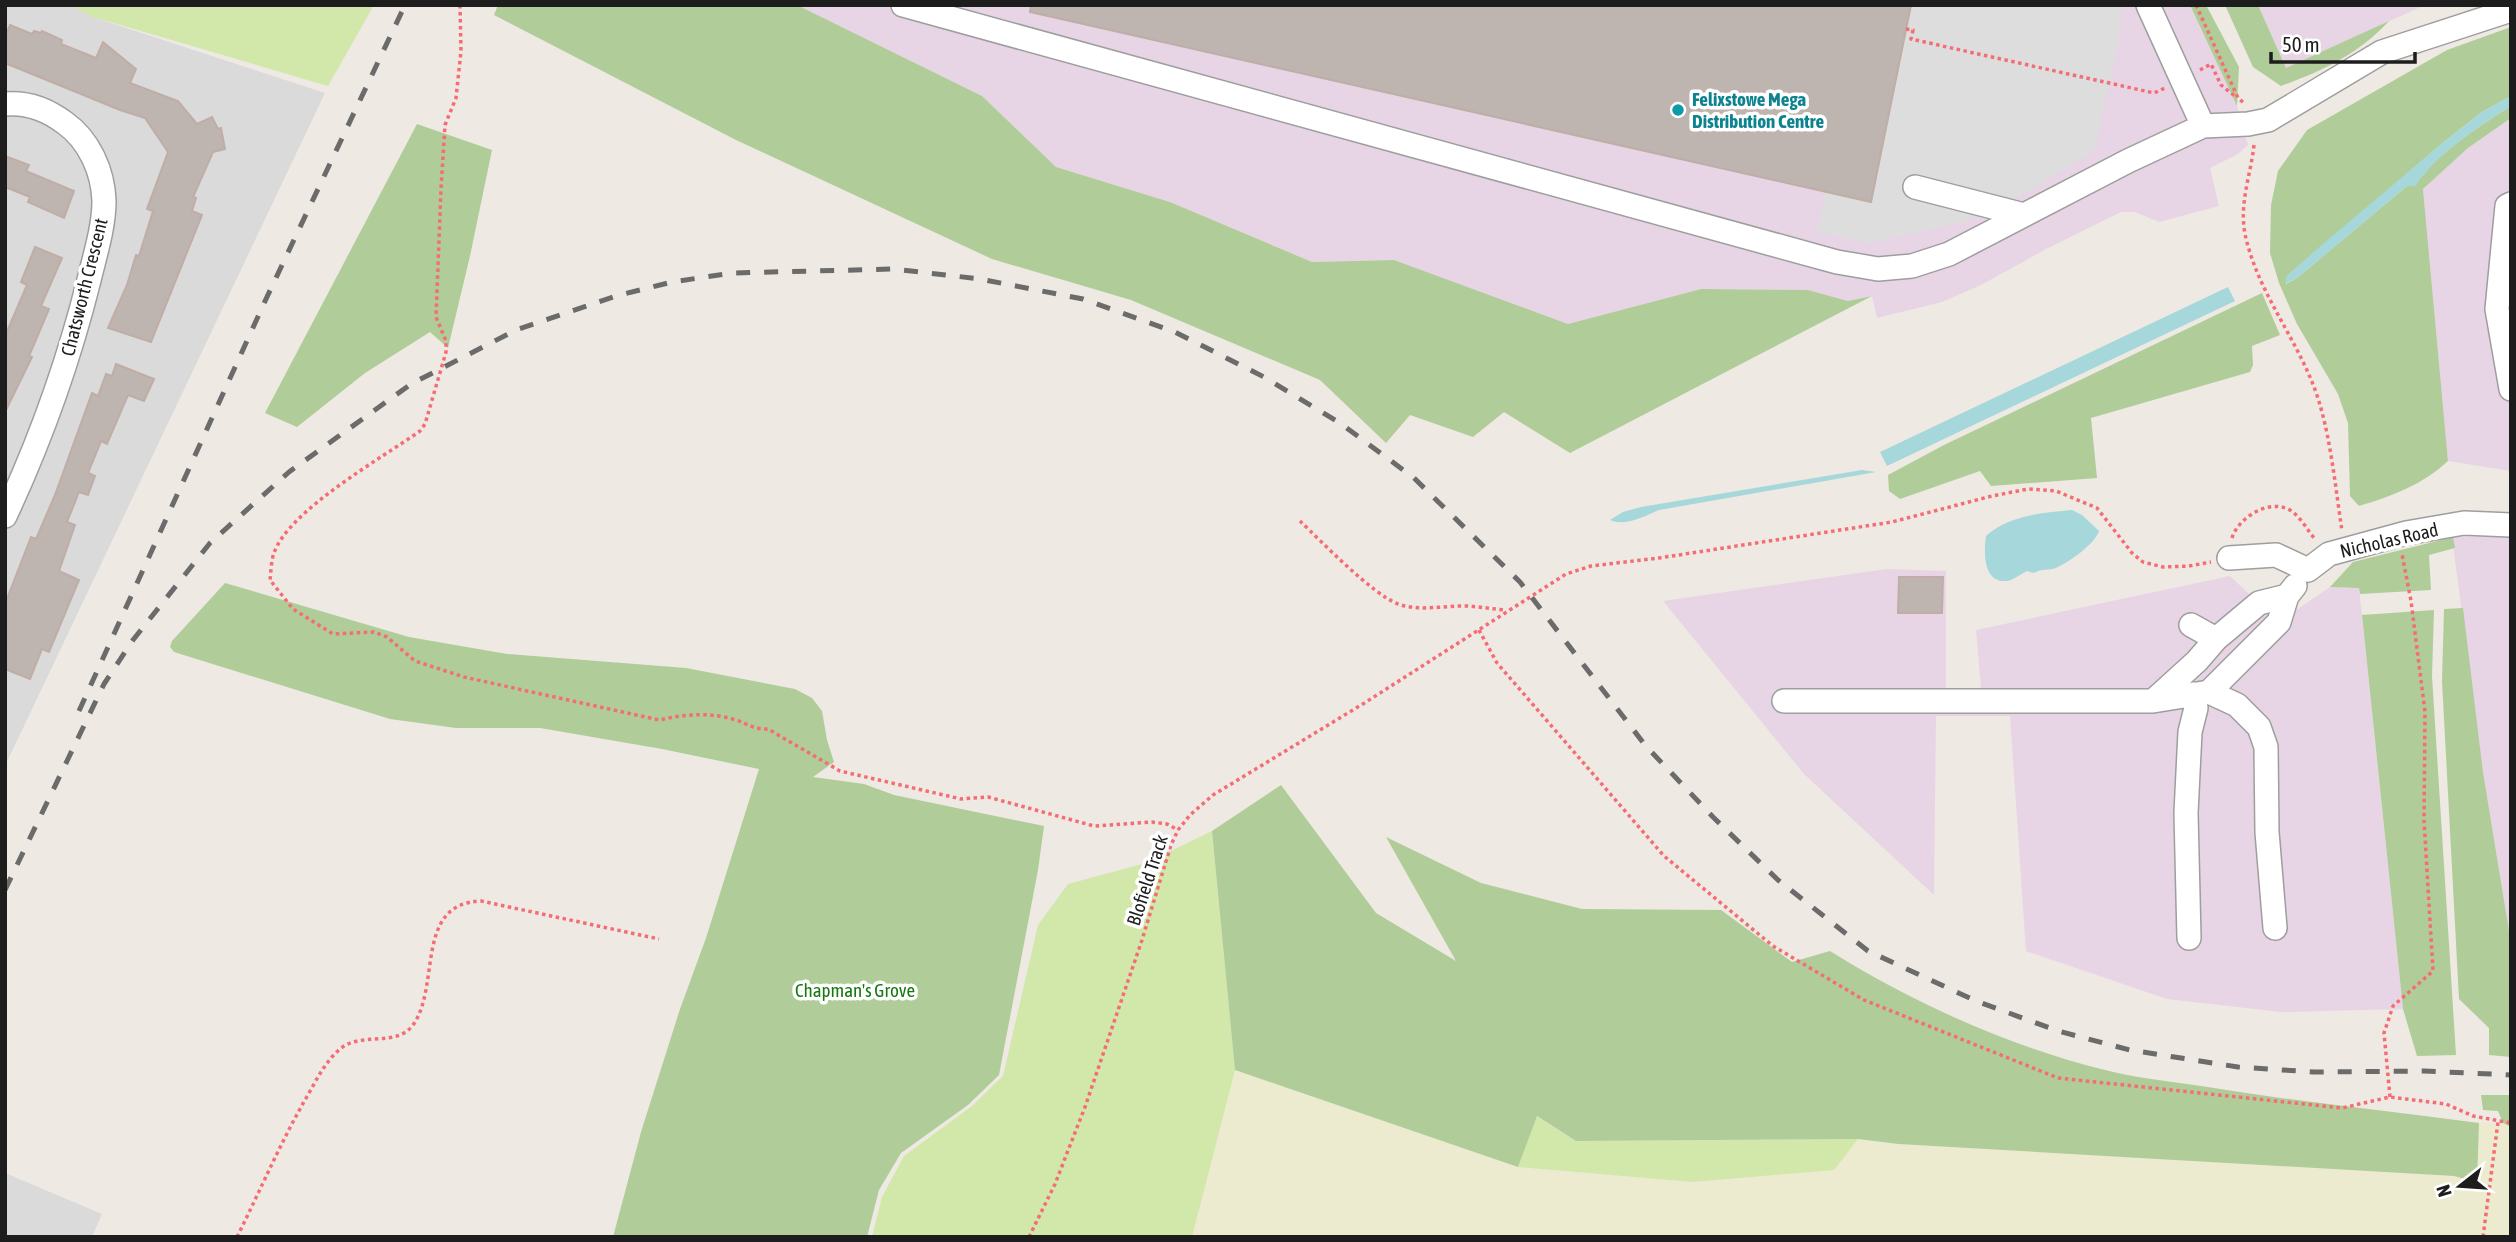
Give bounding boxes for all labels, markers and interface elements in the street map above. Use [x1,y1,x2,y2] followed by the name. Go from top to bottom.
[2271,21,2414,65] scale bar
[2282,32,2320,56] text: 50 m
[1692,88,1824,132] place label: Felixstowe Mega Distribution Centre
[1670,102,1686,118] marker: Felixstowe Mega Distribution Centre
[56,216,112,358] street label: Chatsworth Crescent
[2338,518,2440,562] street label: Nicholas Road
[1122,831,1172,928] street label: Blofield Track
[795,979,915,1001] park label: Chapman's Grove
[2425,1151,2495,1221] north arrow
[2432,1182,2456,1200] text: N

